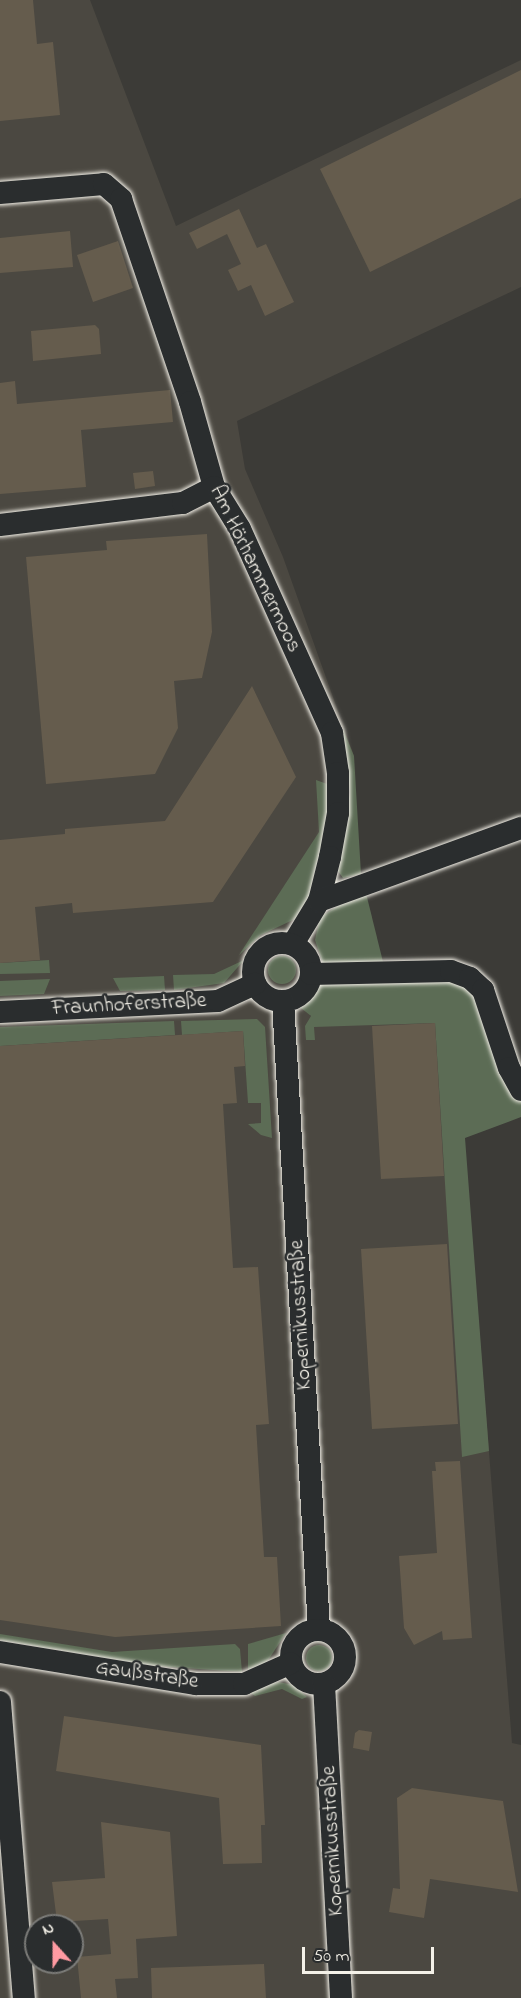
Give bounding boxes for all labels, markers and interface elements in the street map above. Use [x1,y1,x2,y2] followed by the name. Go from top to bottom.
[204,481,306,657] street label: Am Hörhammermoos
[51,988,207,1022] street label: Fraunhoferstraße
[284,1239,318,1391] street label: Kopernikusstraße
[94,1655,200,1695] street label: Gaußstraße
[316,1765,350,1917] street label: Kopernikusstraße
[24,1914,84,1974] north arrow
[39,1916,58,1942] text: N
[305,1935,437,1973] scale bar
[313,1944,350,1970] text: 50 m

